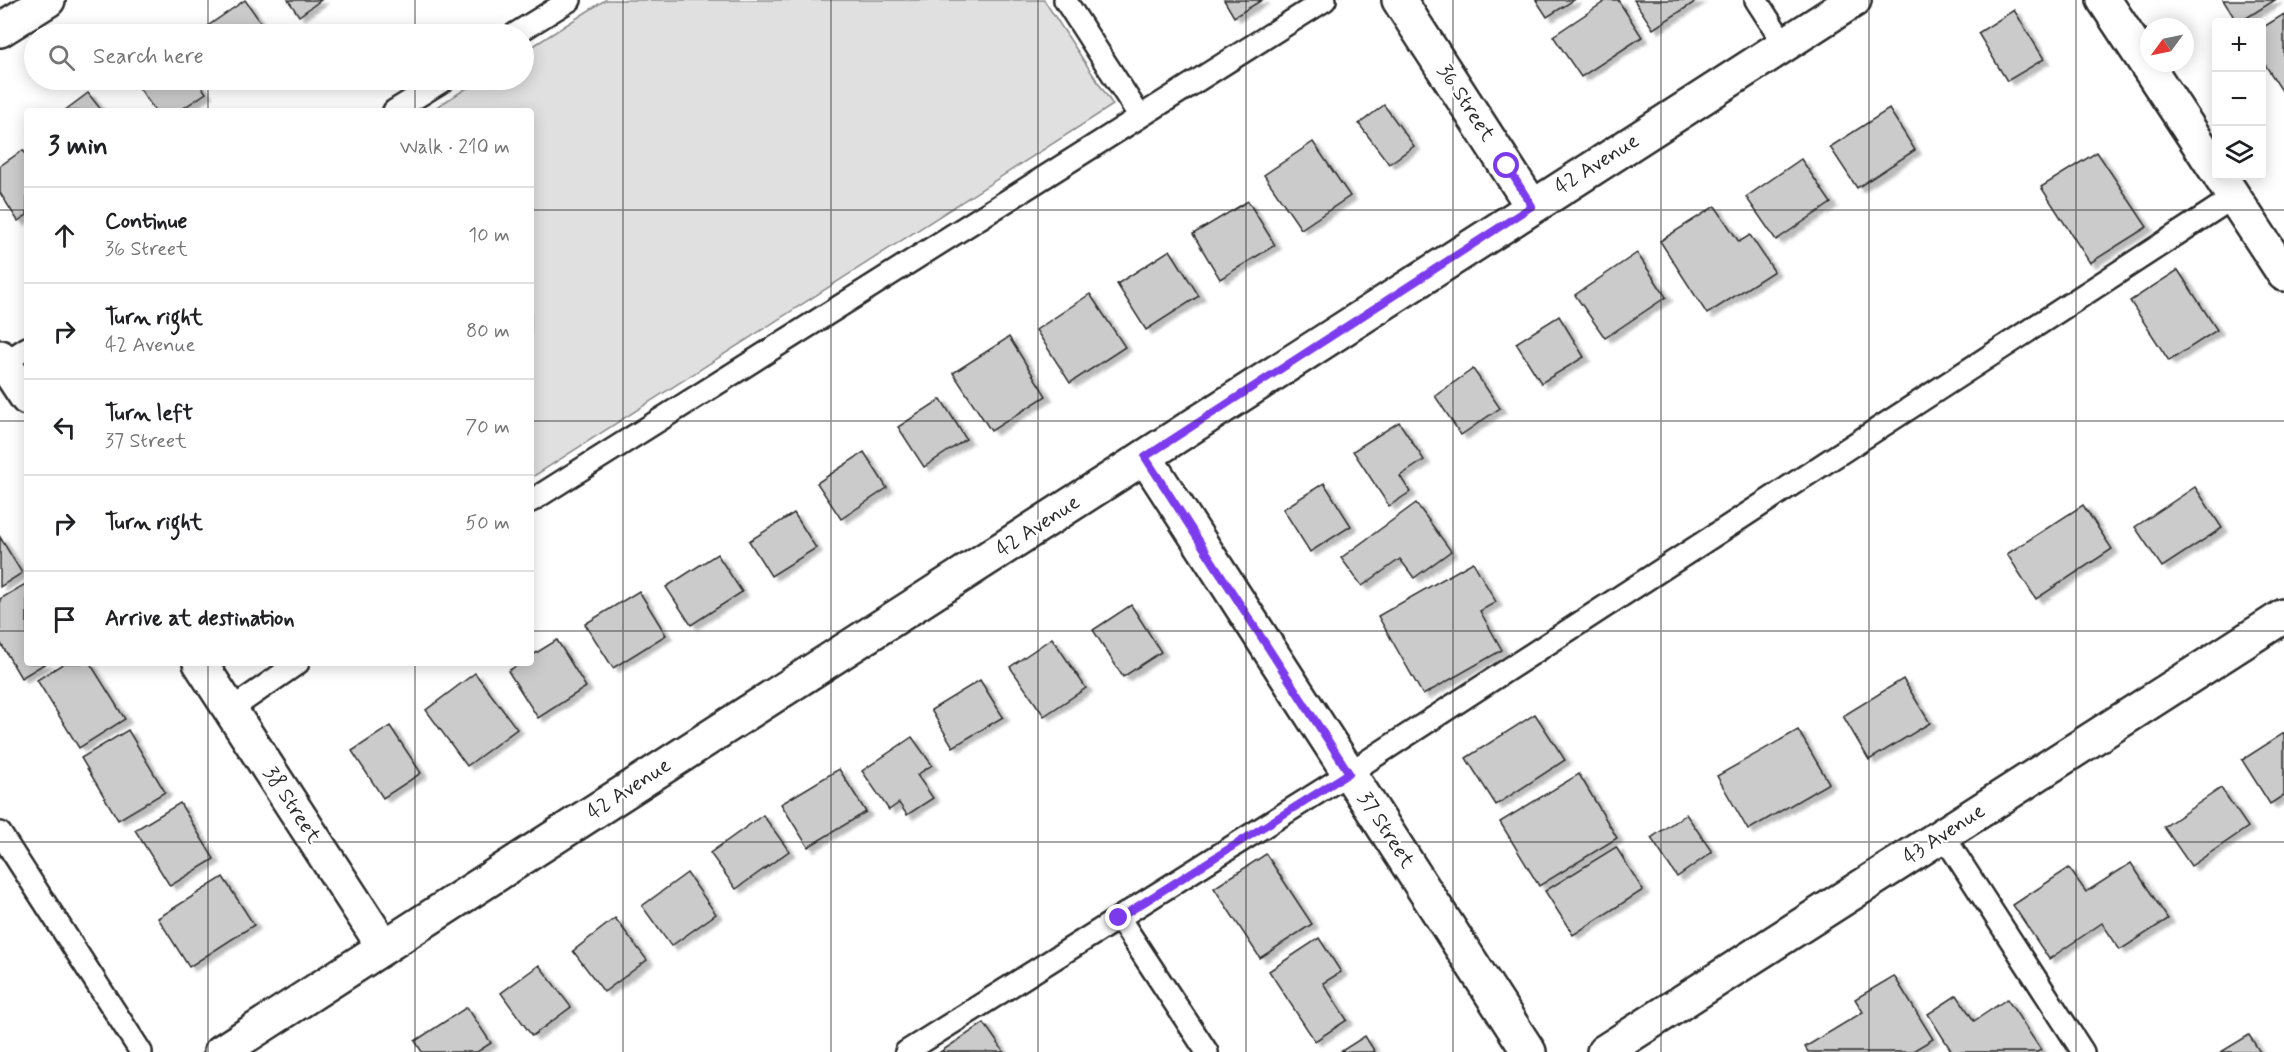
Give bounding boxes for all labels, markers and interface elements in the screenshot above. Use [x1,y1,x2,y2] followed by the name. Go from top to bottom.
[2140,18,2194,72] north arrow
[2212,18,2266,180] map controls
[2212,18,2266,72] button: +
[24,24,534,90] search box
[45,41,78,74] icon: search
[93,43,204,71] text: Search here
[1431,59,1502,148] street label: 36 Street
[2212,72,2266,126] button: −
[2212,126,2266,180] button: layers
[1549,127,1645,201] street label: 42 Avenue
[48,130,108,164] text: 3 min
[400,134,510,161] text: Walk · 210 m
[1493,152,1519,178] route start
[105,208,187,236] text: Continue
[48,219,81,252] icon: ahead
[468,222,510,249] text: 10 m
[105,236,188,263] text: 36 Street
[105,304,203,332] text: Turn right
[48,315,81,348] icon: right
[466,318,510,345] text: 80 m
[105,332,195,359] text: 42 Avenue
[105,400,193,428] text: Turn left
[48,411,81,444] icon: left
[465,414,510,441] text: 70 m
[105,428,187,455] text: 37 Street
[991,488,1085,564] street label: 42 Avenue
[48,507,81,540] icon: right
[105,509,203,537] text: Turn right
[465,510,510,537] text: 50 m
[48,603,81,636] icon: arrive
[105,605,295,633] text: Arrive at destination
[582,751,676,827] street label: 42 Avenue
[257,761,328,850] street label: 38 Street
[1351,786,1421,874] street label: 37 Street
[1898,797,1990,871] street label: 43 Avenue
[1105,904,1131,930] route end

